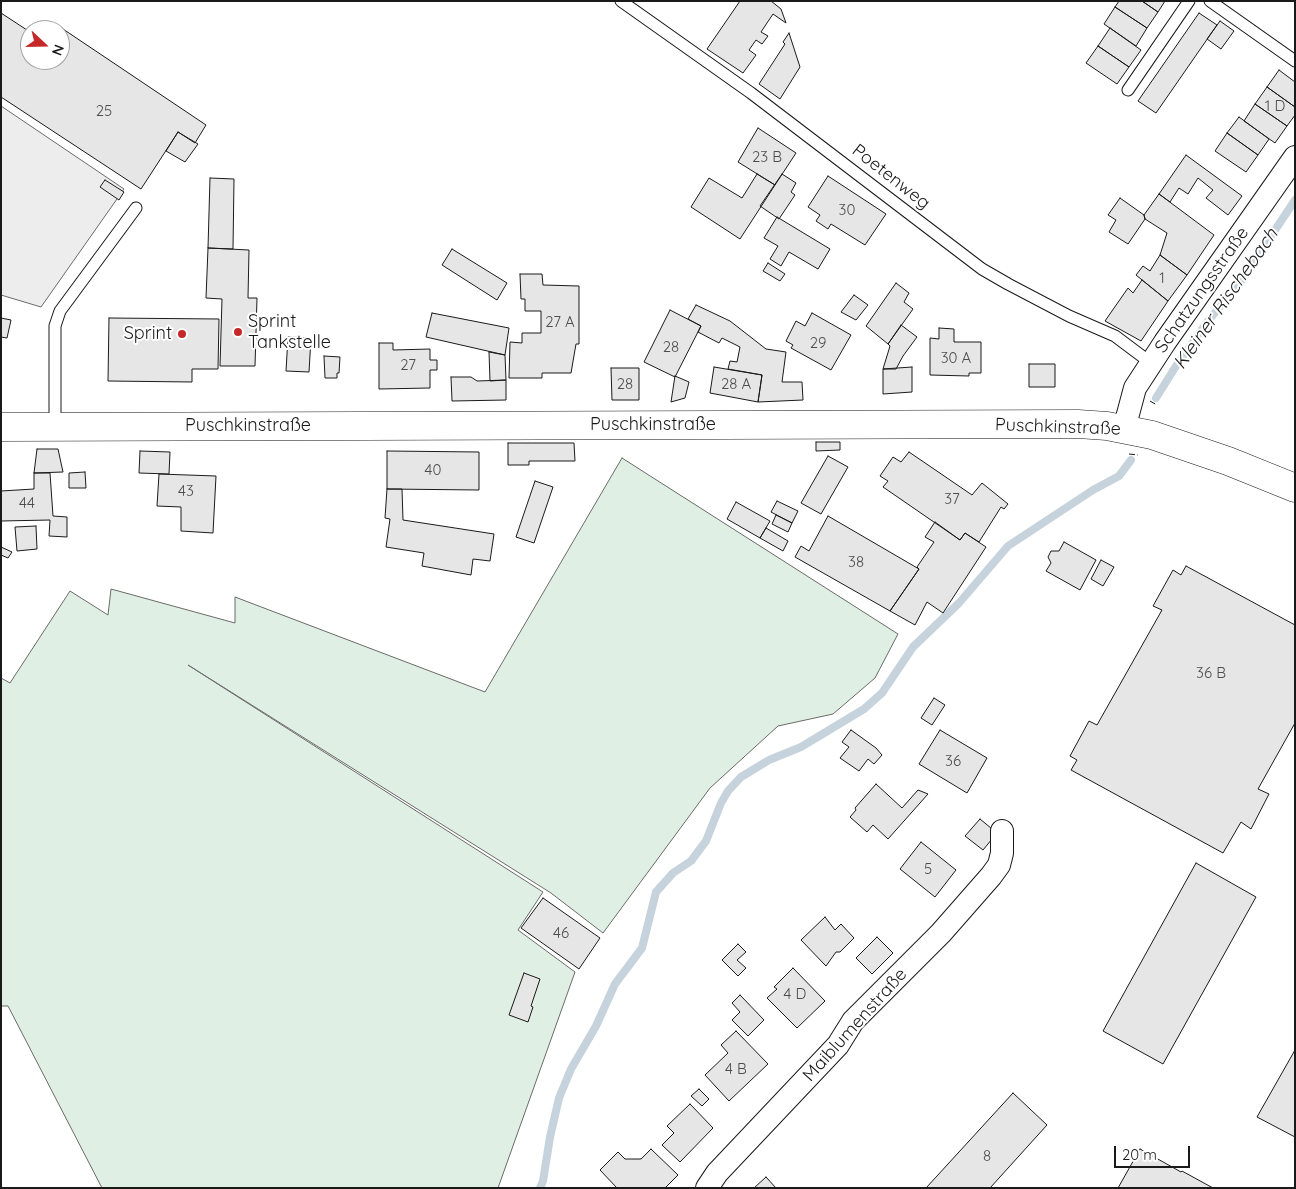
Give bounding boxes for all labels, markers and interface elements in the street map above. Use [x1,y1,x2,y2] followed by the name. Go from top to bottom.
[20,20,70,70] north arrow
[48,42,68,58] text: N
[1265,97,1285,115] house number: 1 D
[96,102,112,120] house number: 25
[848,140,934,214] street label: Poetenweg
[752,148,782,166] house number: 23 B
[839,201,855,219] house number: 30
[1151,223,1253,357] street label: Schatzungsstraße
[1169,224,1283,374] water label: Kleiner Rischebach
[1159,269,1165,287] house number: 1
[248,311,331,354] place label: Sprint Tankstelle
[545,313,575,331] house number: 27 A
[124,323,172,345] place label: Sprint
[232,326,244,338] marker: Sprint Tankstelle
[176,328,188,340] marker: Sprint
[810,334,826,352] house number: 29
[663,338,679,356] house number: 28
[941,349,971,367] house number: 30 A
[400,356,416,374] house number: 27
[617,375,633,393] house number: 28
[721,375,751,393] house number: 28 A
[590,414,716,436] street label: Puschkinstraße
[995,414,1121,440] street label: Puschkinstraße
[185,415,311,437] street label: Puschkinstraße
[425,461,441,479] house number: 40
[178,482,194,500] house number: 43
[944,490,960,508] house number: 37
[19,494,35,512] house number: 44
[848,553,864,571] house number: 38
[1196,664,1226,682] house number: 36 B
[945,752,961,770] house number: 36
[924,860,932,878] house number: 5
[553,924,569,942] house number: 46
[798,964,912,1086] street label: Maiblumenstraße
[784,985,806,1003] house number: 4 D
[725,1060,747,1078] house number: 4 B
[1116,1136,1192,1168] scale bar
[1122,1145,1157,1164] text: 20 m
[983,1147,991,1165] house number: 8

